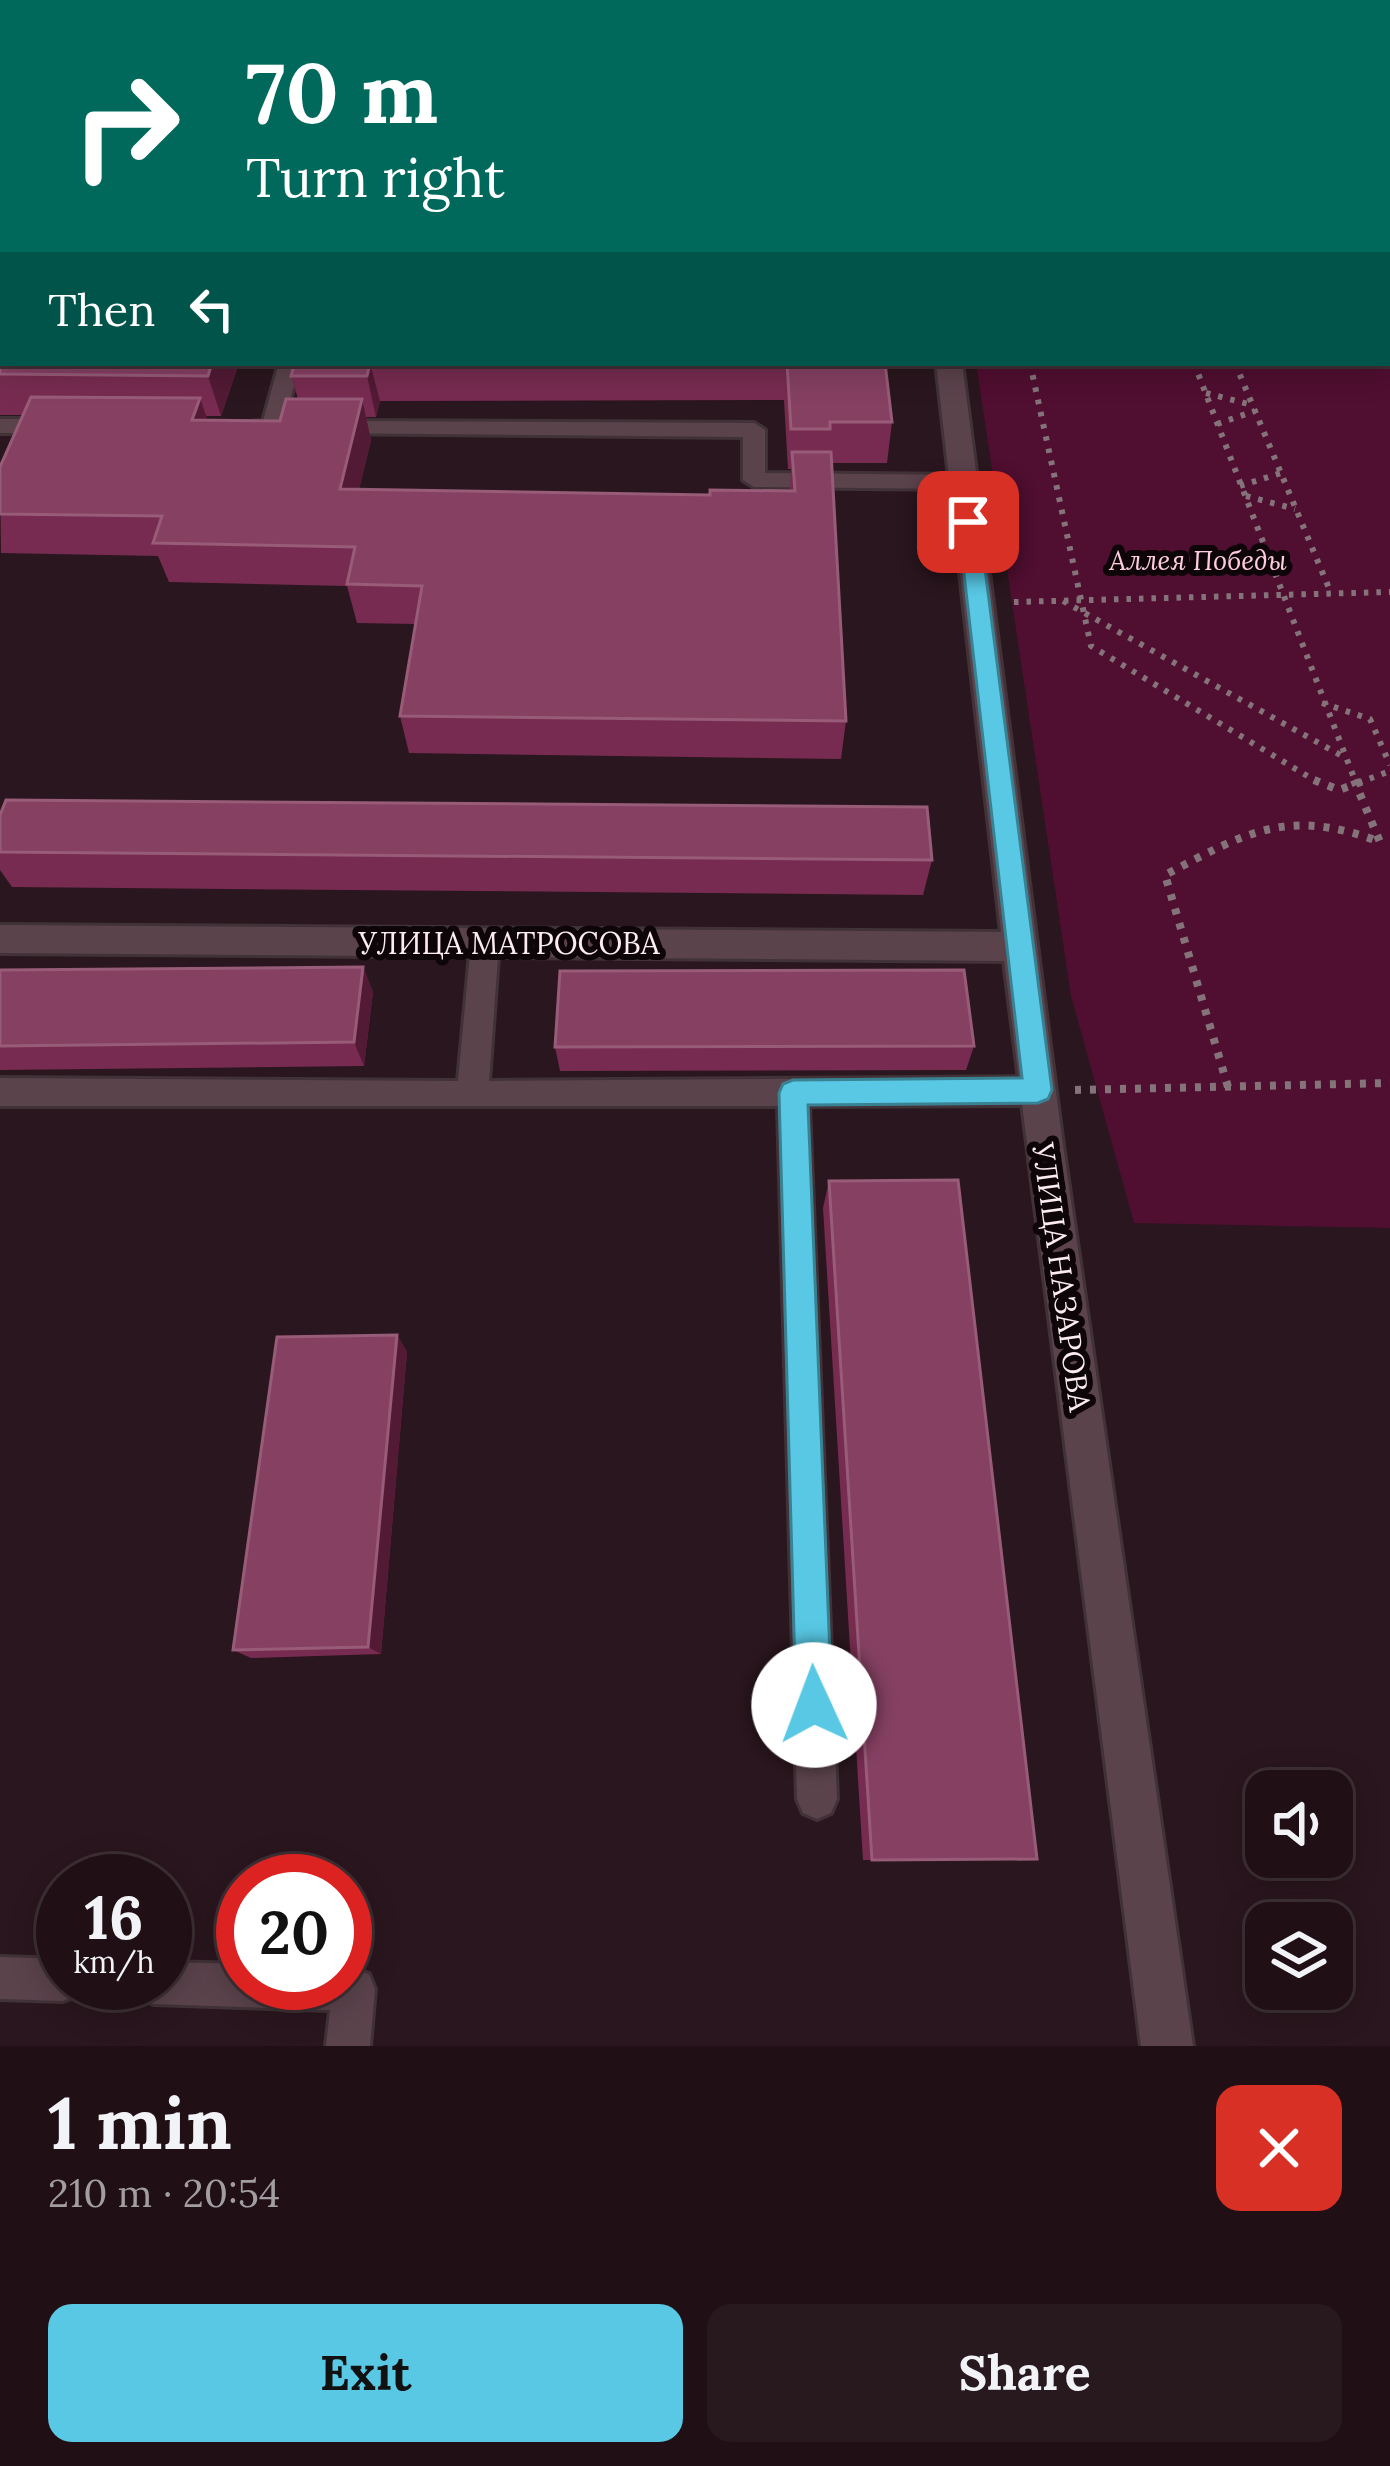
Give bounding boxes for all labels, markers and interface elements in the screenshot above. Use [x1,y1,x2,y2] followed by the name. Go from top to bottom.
[246,38,438,146] text: 70 m
[48,48,204,204] icon: right
[246,143,505,212] text: Turn right
[179,276,245,342] icon: left
[48,281,155,338] text: Then
[917,471,1019,573] pin
[935,489,1001,555] icon: arrive
[1108,543,1287,577] park label: Аллея Победы
[358,924,661,962] street label: УЛИЦА МАТРОСОВА
[1024,1139,1100,1415] street label: УЛИЦА НАЗАРОВА
[751,1642,877,1768] position arrow
[1245,1770,1353,2010] map controls
[1245,1770,1353,1878] button: sound
[216,1854,372,2010] speed limit sign: 20
[85,1879,143,1955] text: 16
[1245,1902,1353,2010] button: layers
[73,1943,155,1981] text: km/h
[48,2077,232,2169] text: 1 min
[1216,2085,1342,2211] button: close
[48,2168,280,2218] text: 210 m · 20:54
[48,2304,683,2442] button: Exit
[707,2304,1342,2442] button: Share

